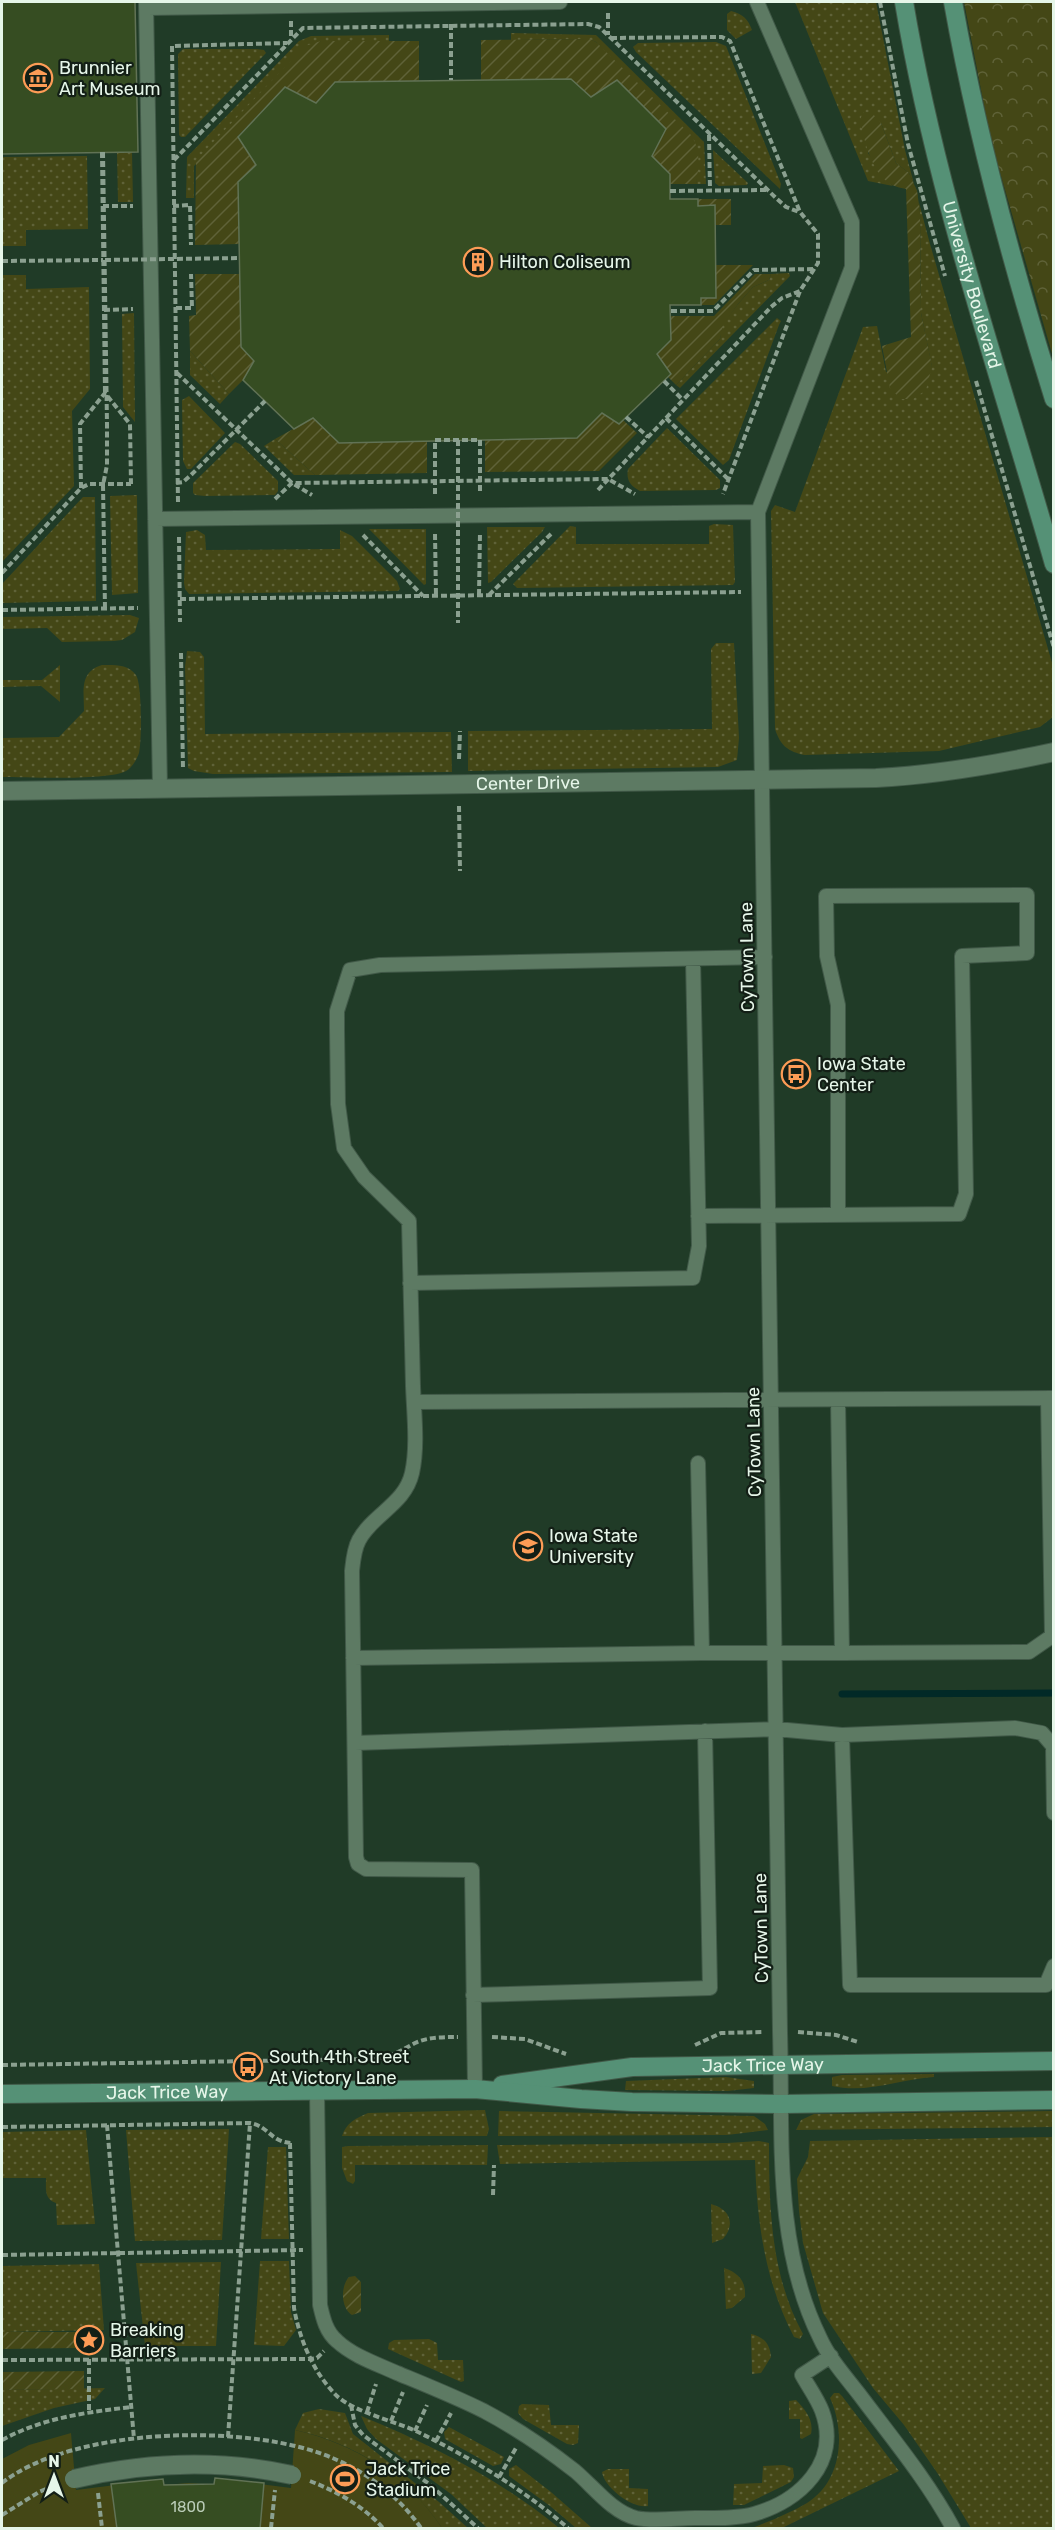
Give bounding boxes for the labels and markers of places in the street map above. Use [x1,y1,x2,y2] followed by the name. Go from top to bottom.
[59,57,161,100] place label: Brunnier Art Museum
[22,62,54,94] museum icon: Brunnier Art Museum
[462,246,494,278] building icon: Hilton Coliseum
[499,251,630,273] place label: Hilton Coliseum
[817,1053,906,1096] place label: Iowa State Center
[780,1058,812,1090] bus stop icon: Iowa State Center
[549,1525,638,1568] place label: Iowa State University
[512,1530,544,1562] school or university icon: Iowa State University
[269,2046,409,2089] place label: South 4th Street At Victory Lane
[232,2051,264,2083] bus stop icon: South 4th Street At Victory Lane
[110,2319,184,2362] place label: Breaking Barriers
[73,2324,105,2356] place icon: Breaking Barriers
[366,2458,450,2501] place label: Jack Trice Stadium
[329,2463,361,2495] sports icon: Jack Trice Stadium

